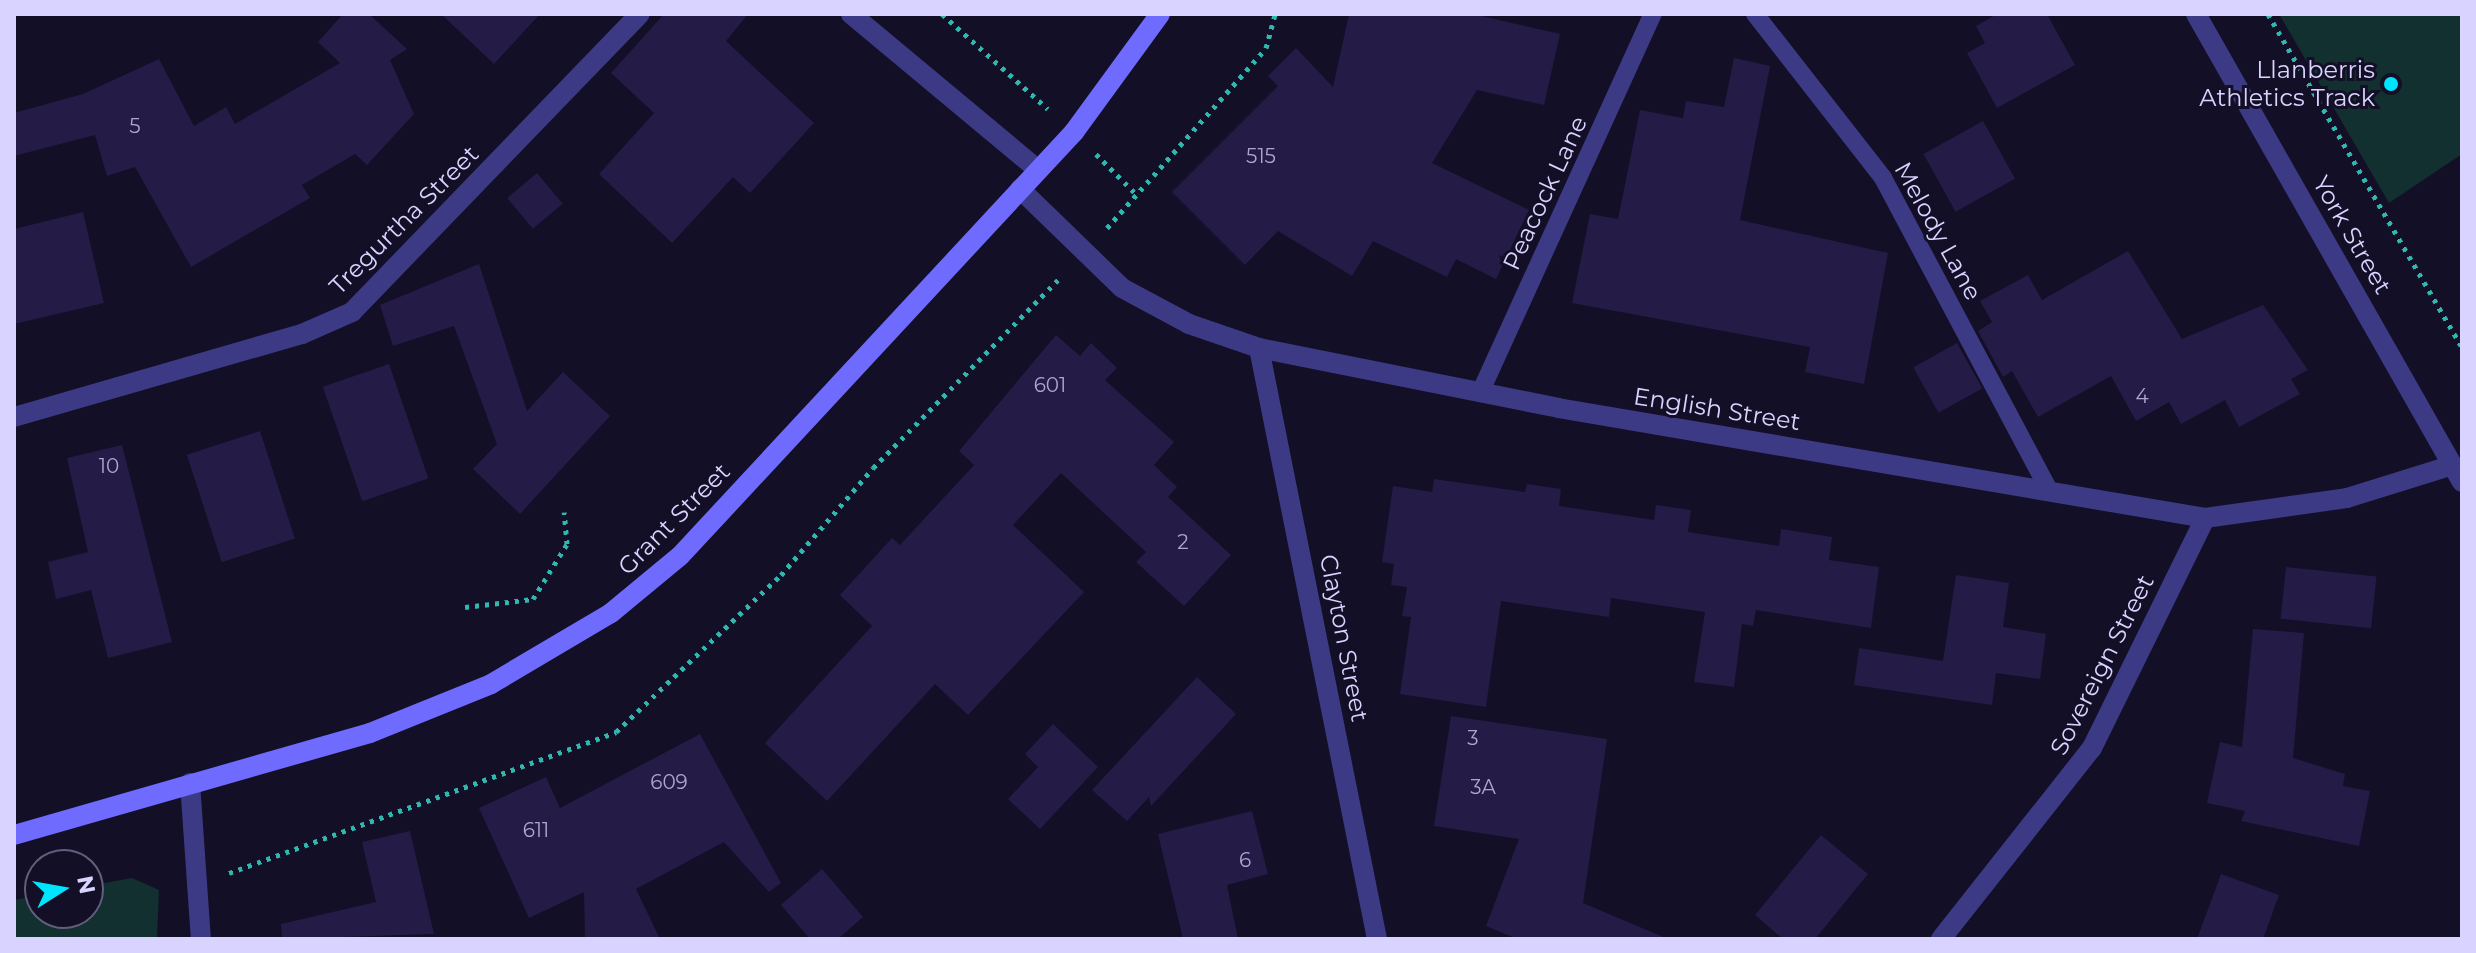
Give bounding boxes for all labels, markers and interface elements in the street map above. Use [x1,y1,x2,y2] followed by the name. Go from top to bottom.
[2199,56,2375,112] place label: Llanberris Athletics Track
[2382,75,2400,93] marker: Llanberris Athletics Track
[1497,111,1593,275] street label: Peacock Lane
[129,114,141,138] house number: 5
[324,140,484,300] street label: Tregurtha Street
[1246,144,1276,168] house number: 515
[1888,157,1988,305] street label: Melody Lane
[2307,171,2397,299] street label: York Street
[1034,373,1066,397] house number: 601
[1632,382,1802,436] street label: English Street
[2135,384,2149,408] house number: 4
[99,454,119,478] house number: 10
[612,457,736,581] street label: Grant Street
[1177,530,1189,554] house number: 2
[1314,552,1374,724] street label: Clayton Street
[2044,570,2160,760] street label: Sovereign Street
[1467,726,1479,750] house number: 3
[650,770,688,794] house number: 609
[1470,775,1496,799] house number: 3A
[523,818,549,842] house number: 611
[1239,848,1251,872] house number: 6
[24,849,104,929] north arrow
[71,873,101,896] text: N

